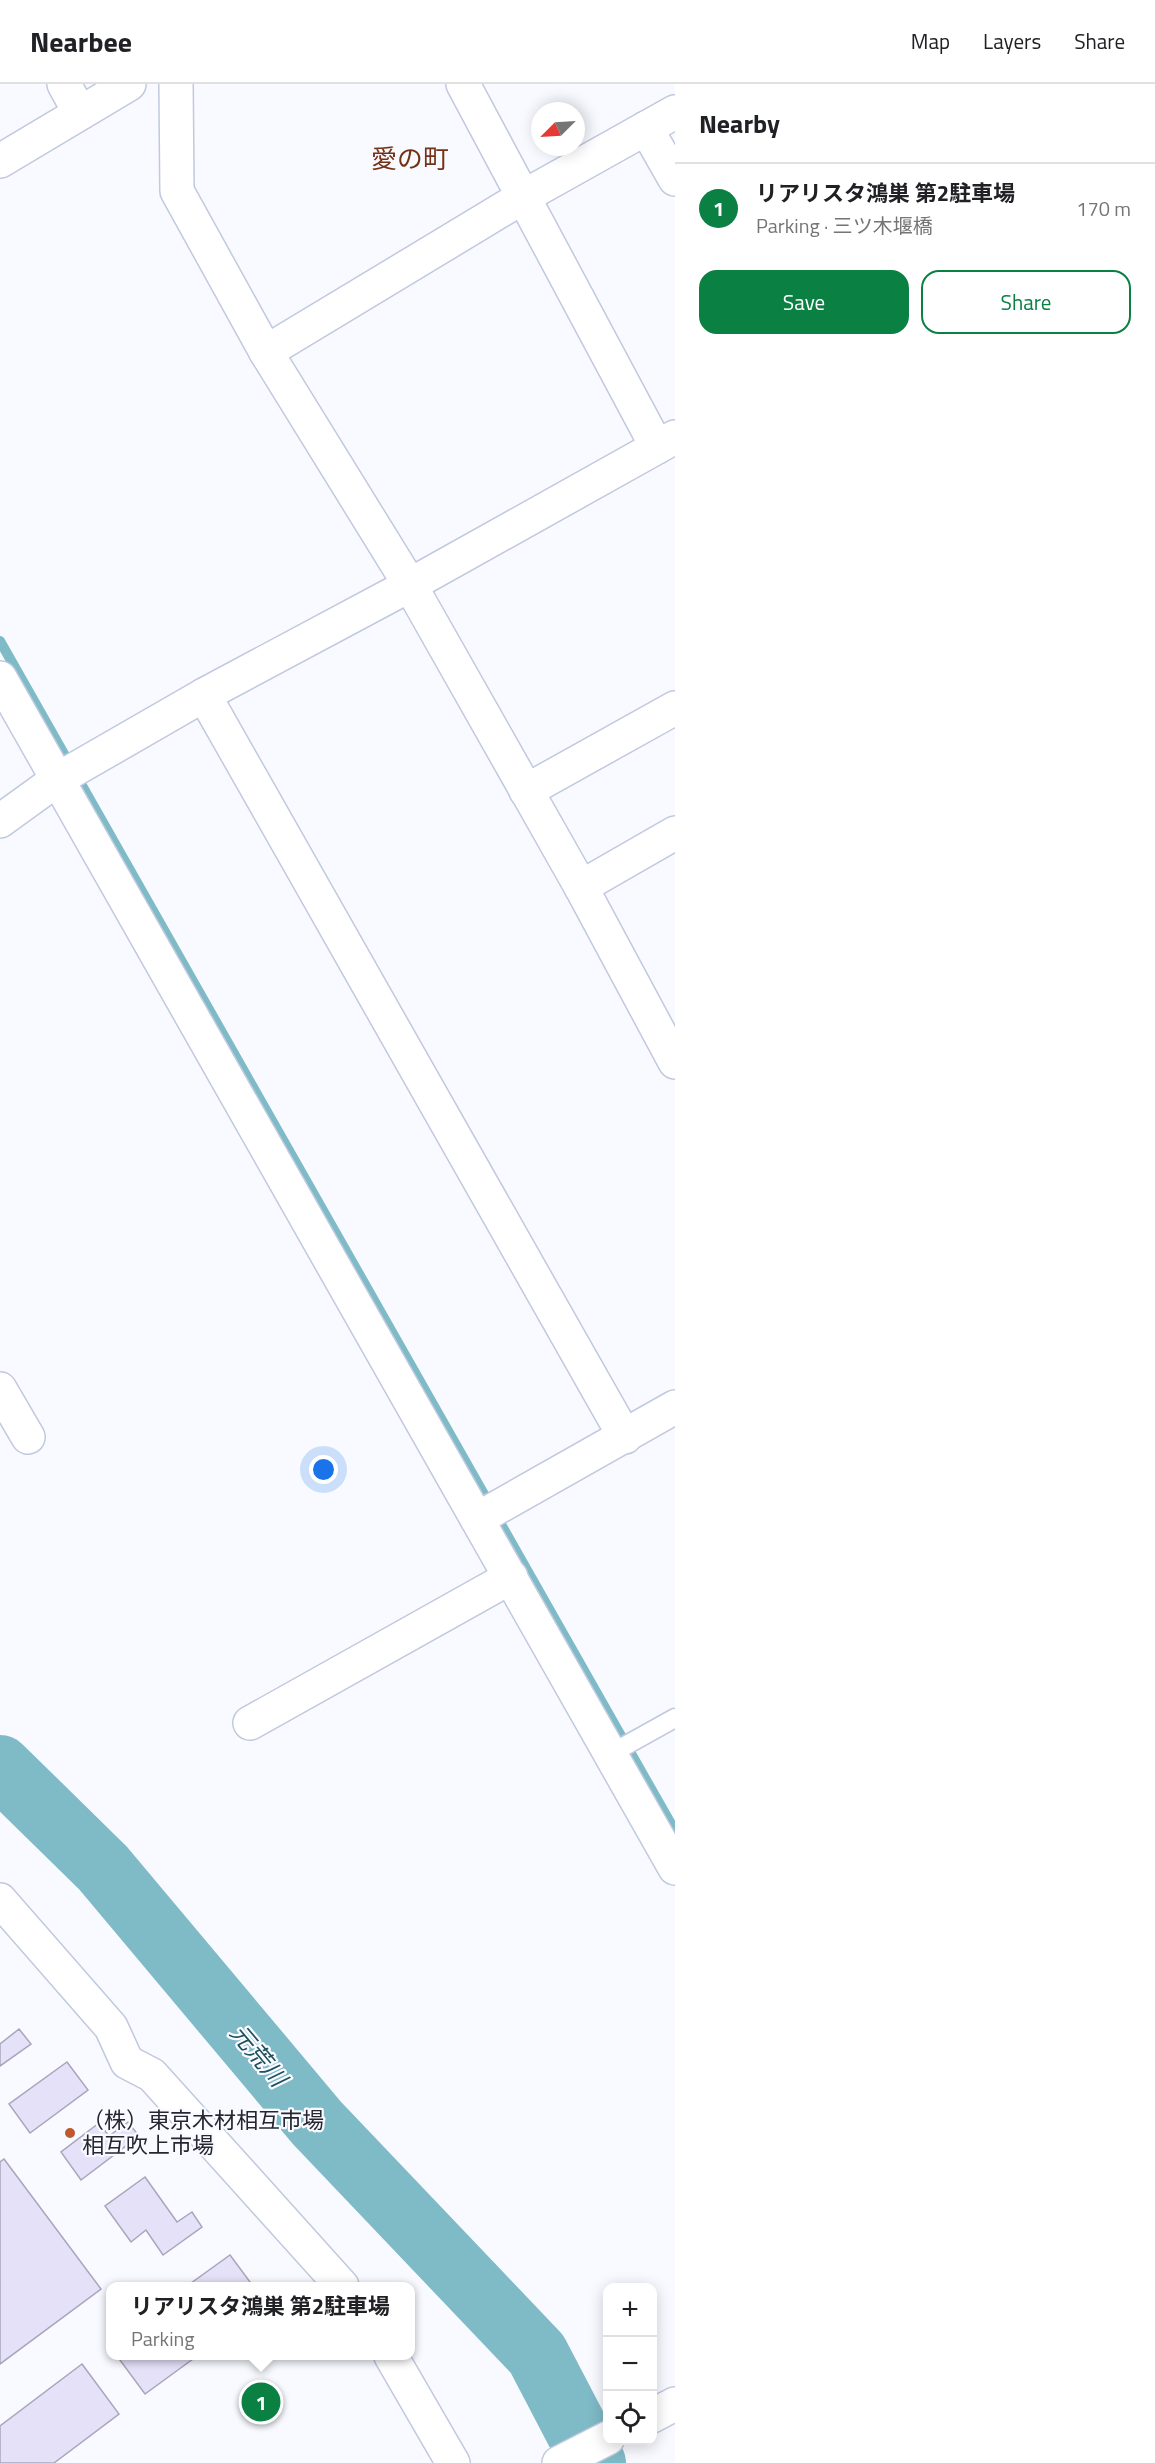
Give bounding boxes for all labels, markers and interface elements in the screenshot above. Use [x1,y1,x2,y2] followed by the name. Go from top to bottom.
[30,20,132,63] text: Nearbee
[911,25,950,57] text: Map
[983,25,1041,57] text: Layers
[1074,25,1125,57] text: Share
[531,102,585,156] north arrow
[699,104,780,143] text: Nearby
[371,139,449,178] district label: 愛の町
[756,176,1015,210] text: リアリスタ鴻巣 第2駐車場
[713,193,724,224] text: 1
[1076,193,1131,224] text: 170 m
[756,210,933,241] text: Parking · 三ツ木堰橋
[699,270,909,334] button: Save
[921,270,1131,334] button: Share
[309,1455,338,1484] your location
[222,2016,298,2096] water label: 元荒川
[82,2103,324,2162] place label: （株）東京木材相互市場 相互吹上市場
[63,2126,77,2140] marker: （株）東京木材相互市場 相互吹上市場
[106,2282,415,2360] popup
[603,2283,657,2445] map controls
[603,2283,657,2337] button: +
[131,2289,390,2323] text: リアリスタ鴻巣 第2駐車場
[131,2323,195,2354] text: Parking
[603,2337,657,2391] button: −
[242,2380,280,2424] pin: 1
[603,2391,657,2445] button: locate

